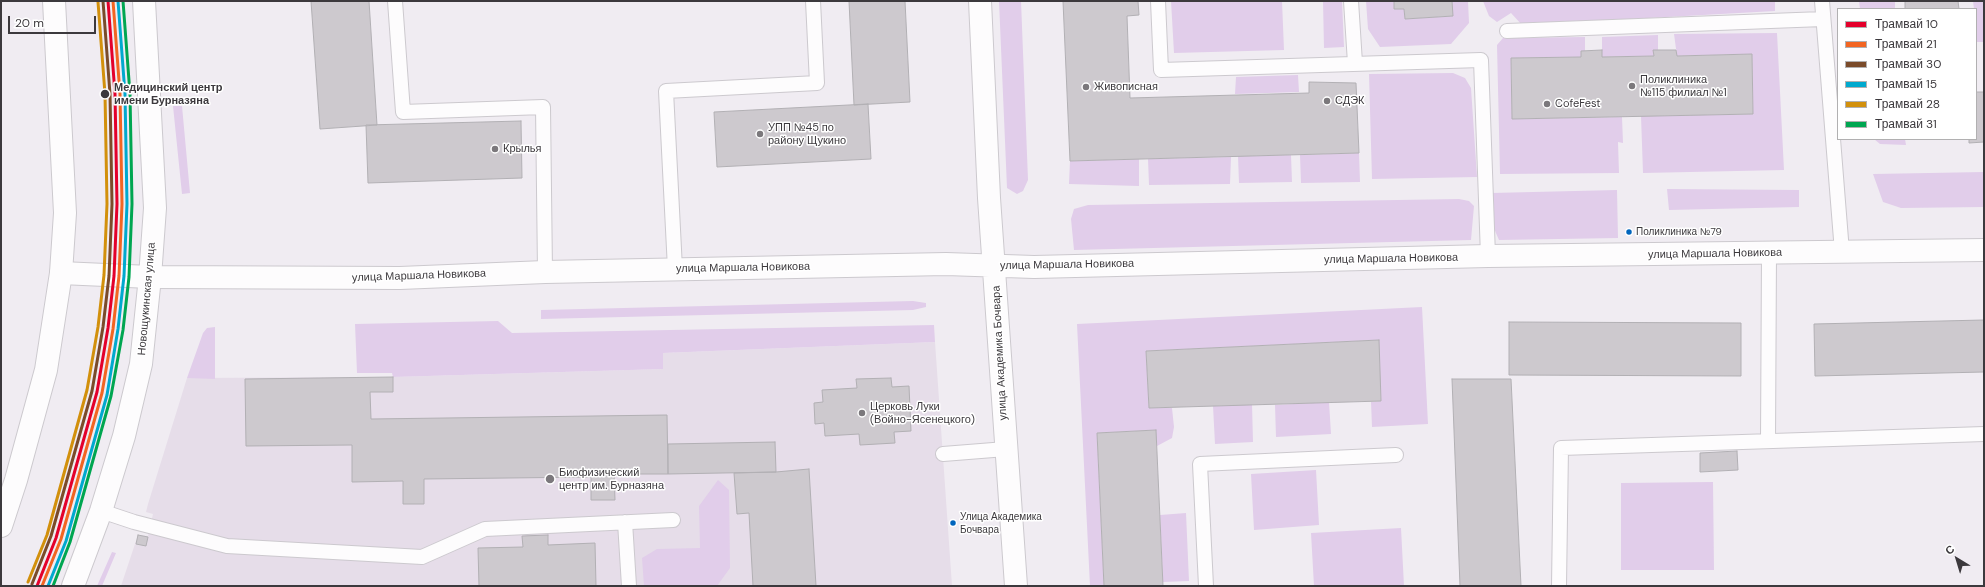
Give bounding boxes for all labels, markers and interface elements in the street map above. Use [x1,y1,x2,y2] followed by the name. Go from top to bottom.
[10,8,98,34] scale bar
[1837,8,1977,140] legend
[15,15,44,31] text: 20 m
[1875,16,1938,32] text: Трамвай 10
[1875,36,1937,52] text: Трамвай 21
[1875,56,1941,72] text: Трамвай 30
[1640,73,1727,99] place label: Поликлиника №115 филиал №1
[1875,76,1937,92] text: Трамвай 15
[1094,80,1158,94] place label: Живописная
[114,81,223,107] place label: Медицинский центр имени Бурназяна
[1627,81,1637,91] marker: Поликлиника №115 филиал №1
[1081,82,1091,92] marker: Живописная
[99,88,111,100] marker: Медицинский центр имени Бурназяна
[1335,94,1364,108] place label: СДЭК
[1322,96,1332,106] marker: СДЭК
[1875,96,1940,112] text: Трамвай 28
[1555,97,1601,111] place label: CofeFest
[1542,99,1552,109] marker: CofeFest
[1875,116,1937,132] text: Трамвай 31
[768,121,846,147] place label: УПП №45 по району Щукино
[755,129,765,139] marker: УПП №45 по району Щукино
[503,142,542,156] place label: Крылья
[490,144,500,154] marker: Крылья
[1636,226,1722,238] place label: Поликлиника №79
[1624,227,1634,237] marker: Поликлиника №79
[135,242,159,356] street label: Новощукинская улица
[1648,246,1782,262] street label: улица Маршала Новикова
[1324,251,1458,267] street label: улица Маршала Новикова
[1000,257,1134,273] street label: улица Маршала Новикова
[676,260,810,276] street label: улица Маршала Новикова
[352,267,486,285] street label: улица Маршала Новикова
[990,285,1010,421] street label: улица Академика Бочвара
[870,400,975,426] place label: Церковь Луки (Войно-Ясенецкого)
[857,408,867,418] marker: Церковь Луки (Войно-Ясенецкого)
[559,466,664,492] place label: Биофизический центр им. Бурназяна
[544,473,556,485] marker: Биофизический центр им. Бурназяна
[960,511,1042,534] place label: Улица Академика Бочвара
[948,518,958,528] marker: Улица Академика Бочвара
[1937,539,1977,579] north arrow
[1942,542,1957,558] text: С

